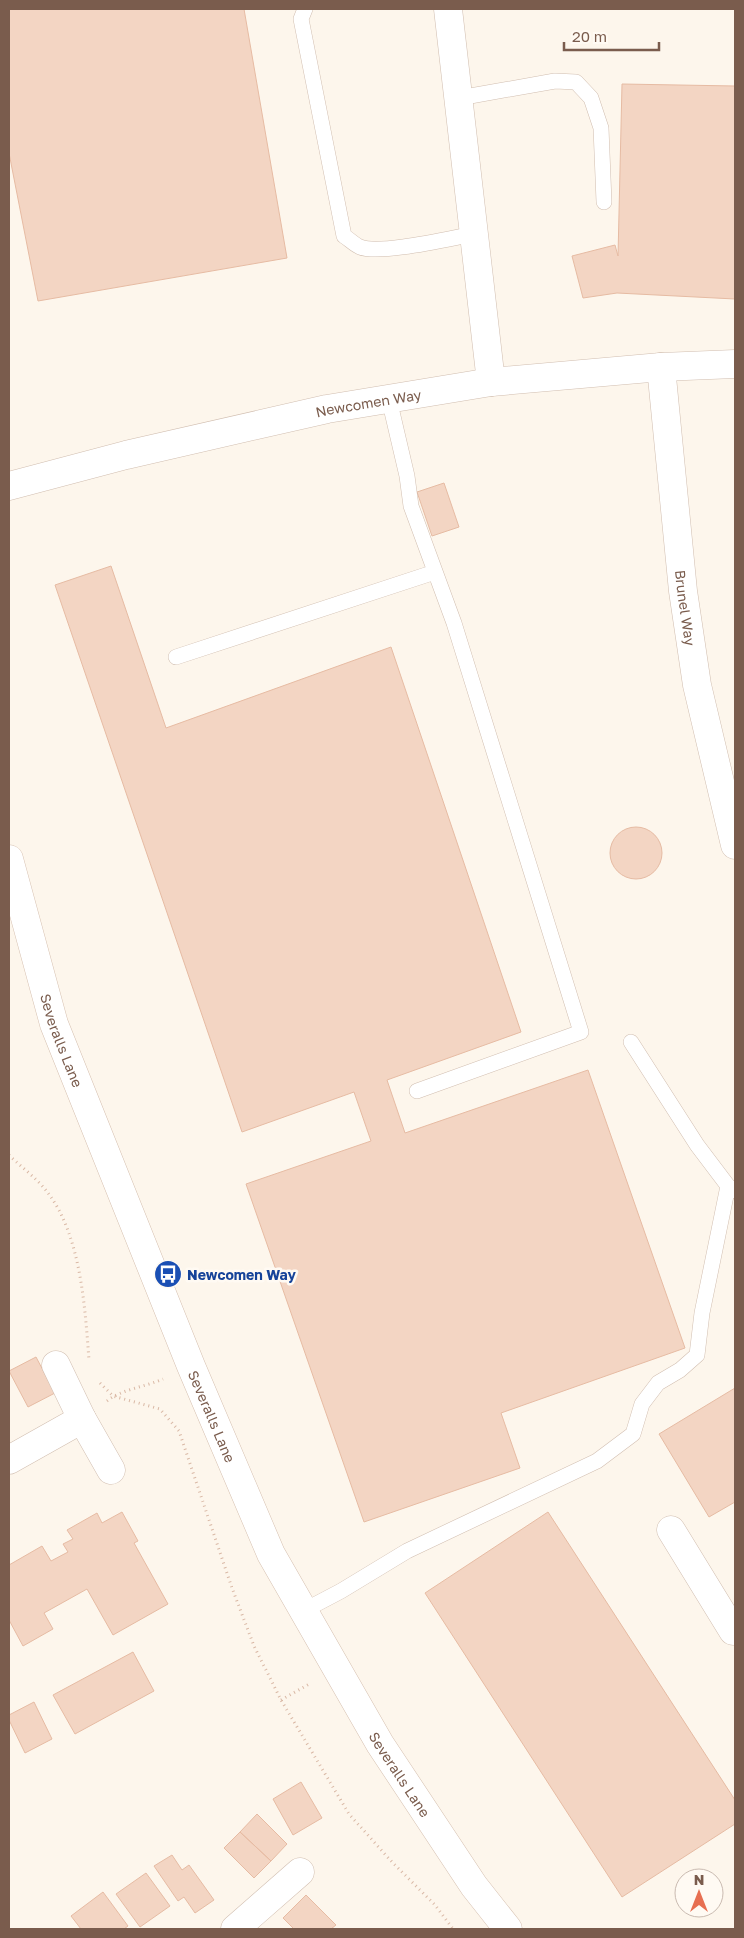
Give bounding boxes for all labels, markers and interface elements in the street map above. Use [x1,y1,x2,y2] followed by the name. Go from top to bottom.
[564,20,659,52] scale bar
[572,27,607,45] text: 20 m
[314,385,422,420] street label: Newcomen Way
[672,569,700,647] street label: Brunel Way
[38,992,87,1090] street label: Severalls Lane
[153,1259,183,1289] bus stop icon: Newcomen Way
[187,1266,297,1283] place label: Newcomen Way
[185,1368,239,1465] street label: Severalls Lane
[366,1728,434,1820] street label: Severalls Lane
[674,1868,724,1918] north arrow
[694,1871,704,1888] text: N

